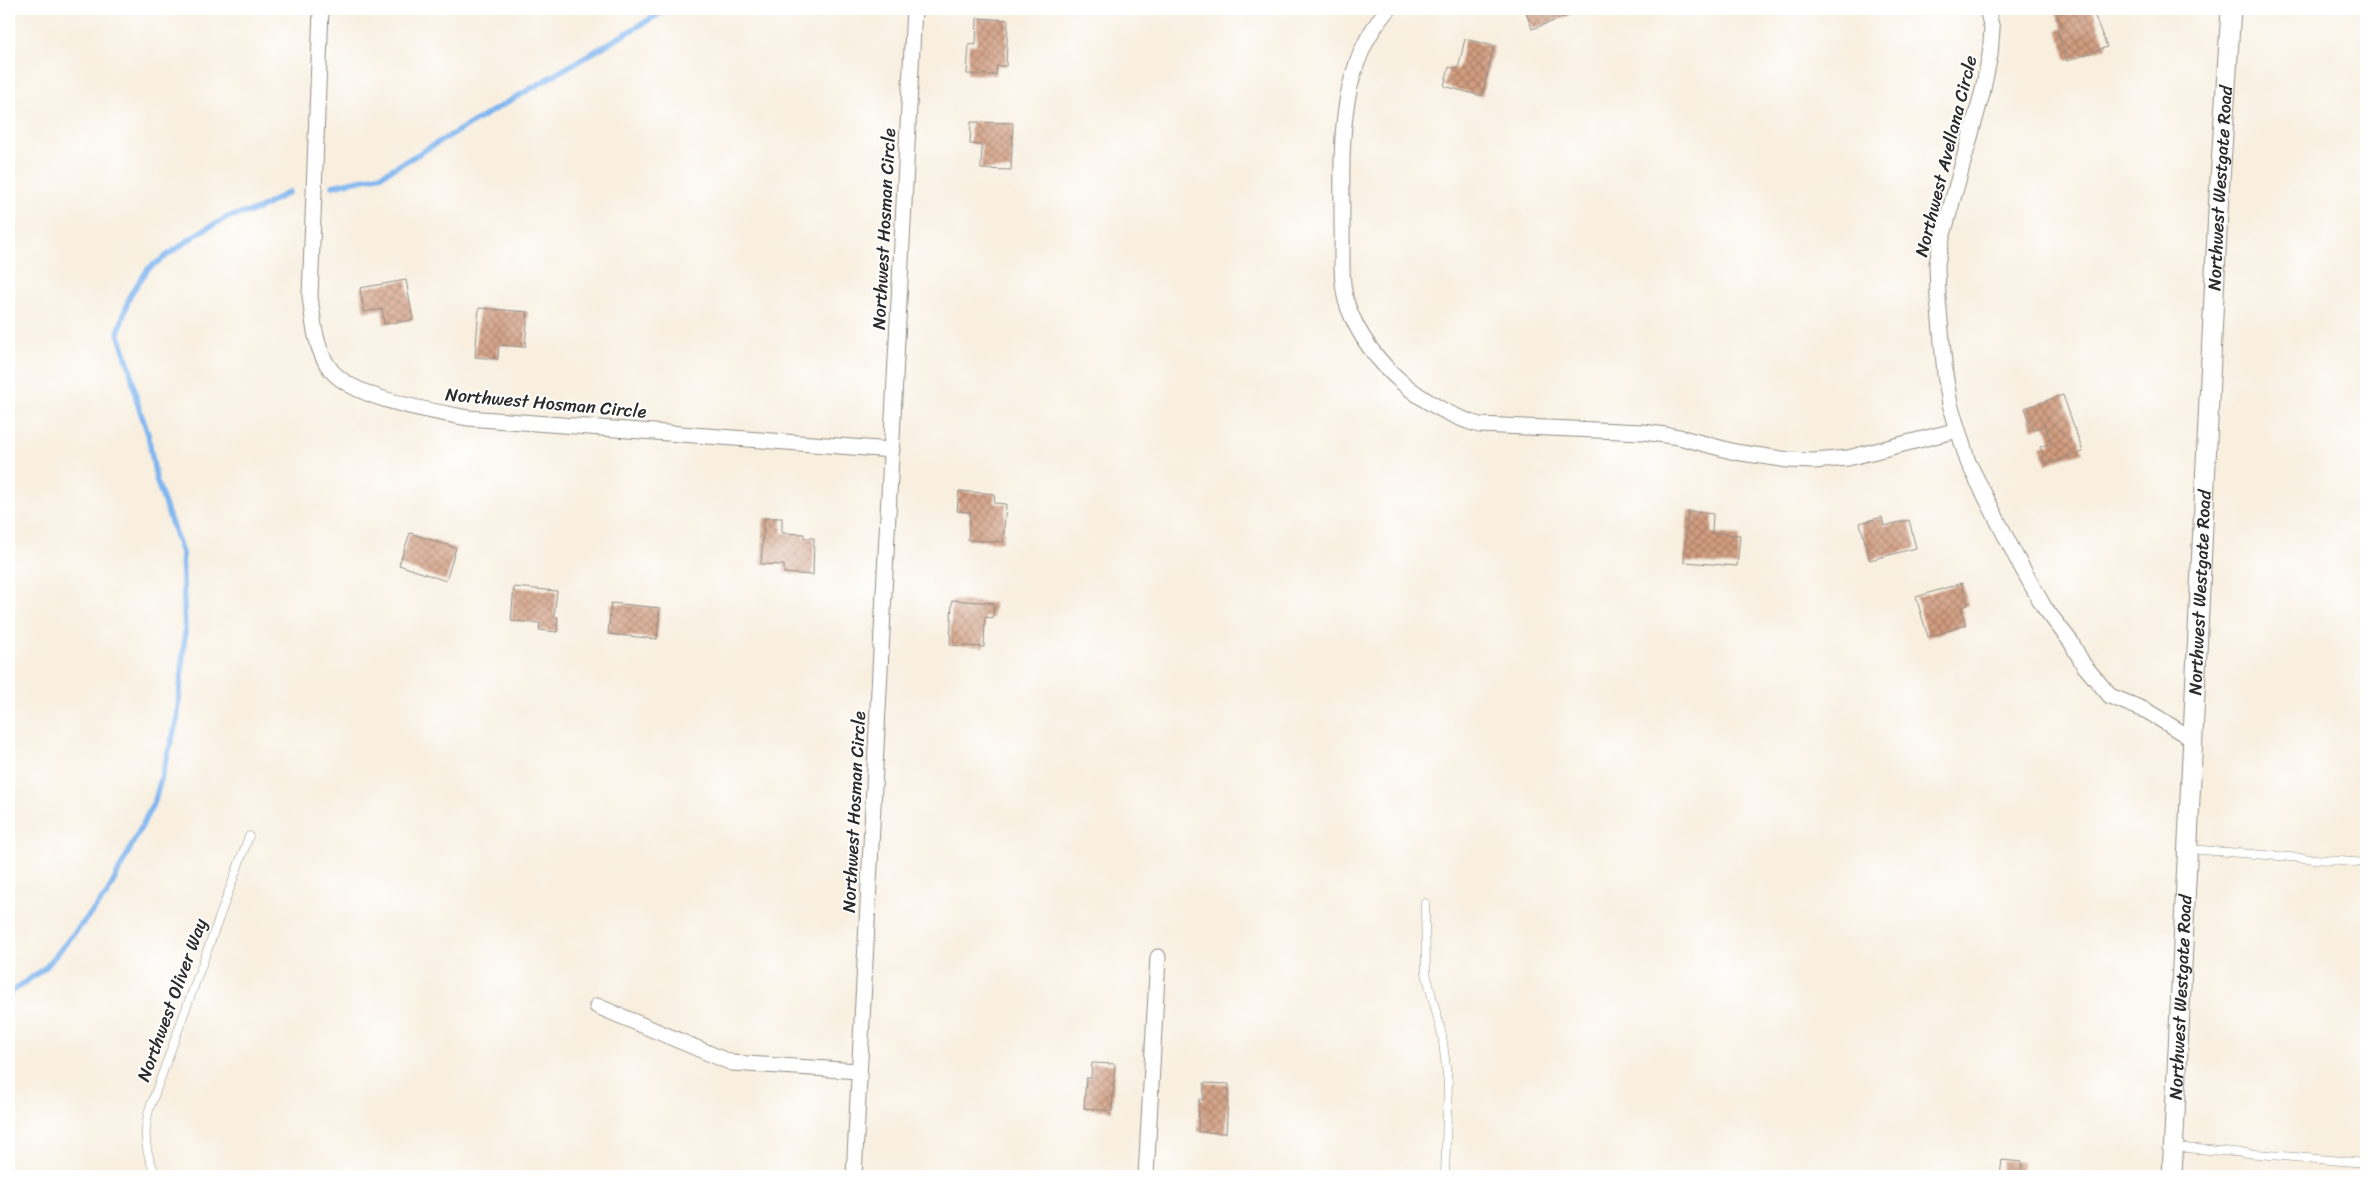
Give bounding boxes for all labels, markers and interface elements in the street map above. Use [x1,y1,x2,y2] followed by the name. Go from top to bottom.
[1905,52,1987,260] street label: Northwest Avellana Circle
[2198,83,2242,291] street label: Northwest Westgate Road
[863,127,905,331] street label: Northwest Hosman Circle
[444,378,648,428] street label: Northwest Hosman Circle
[2179,488,2221,696] street label: Northwest Westgate Road
[833,710,875,914] street label: Northwest Hosman Circle
[2160,892,2201,1101] street label: Northwest Westgate Road
[128,913,217,1086] street label: Northwest Oliver Way

